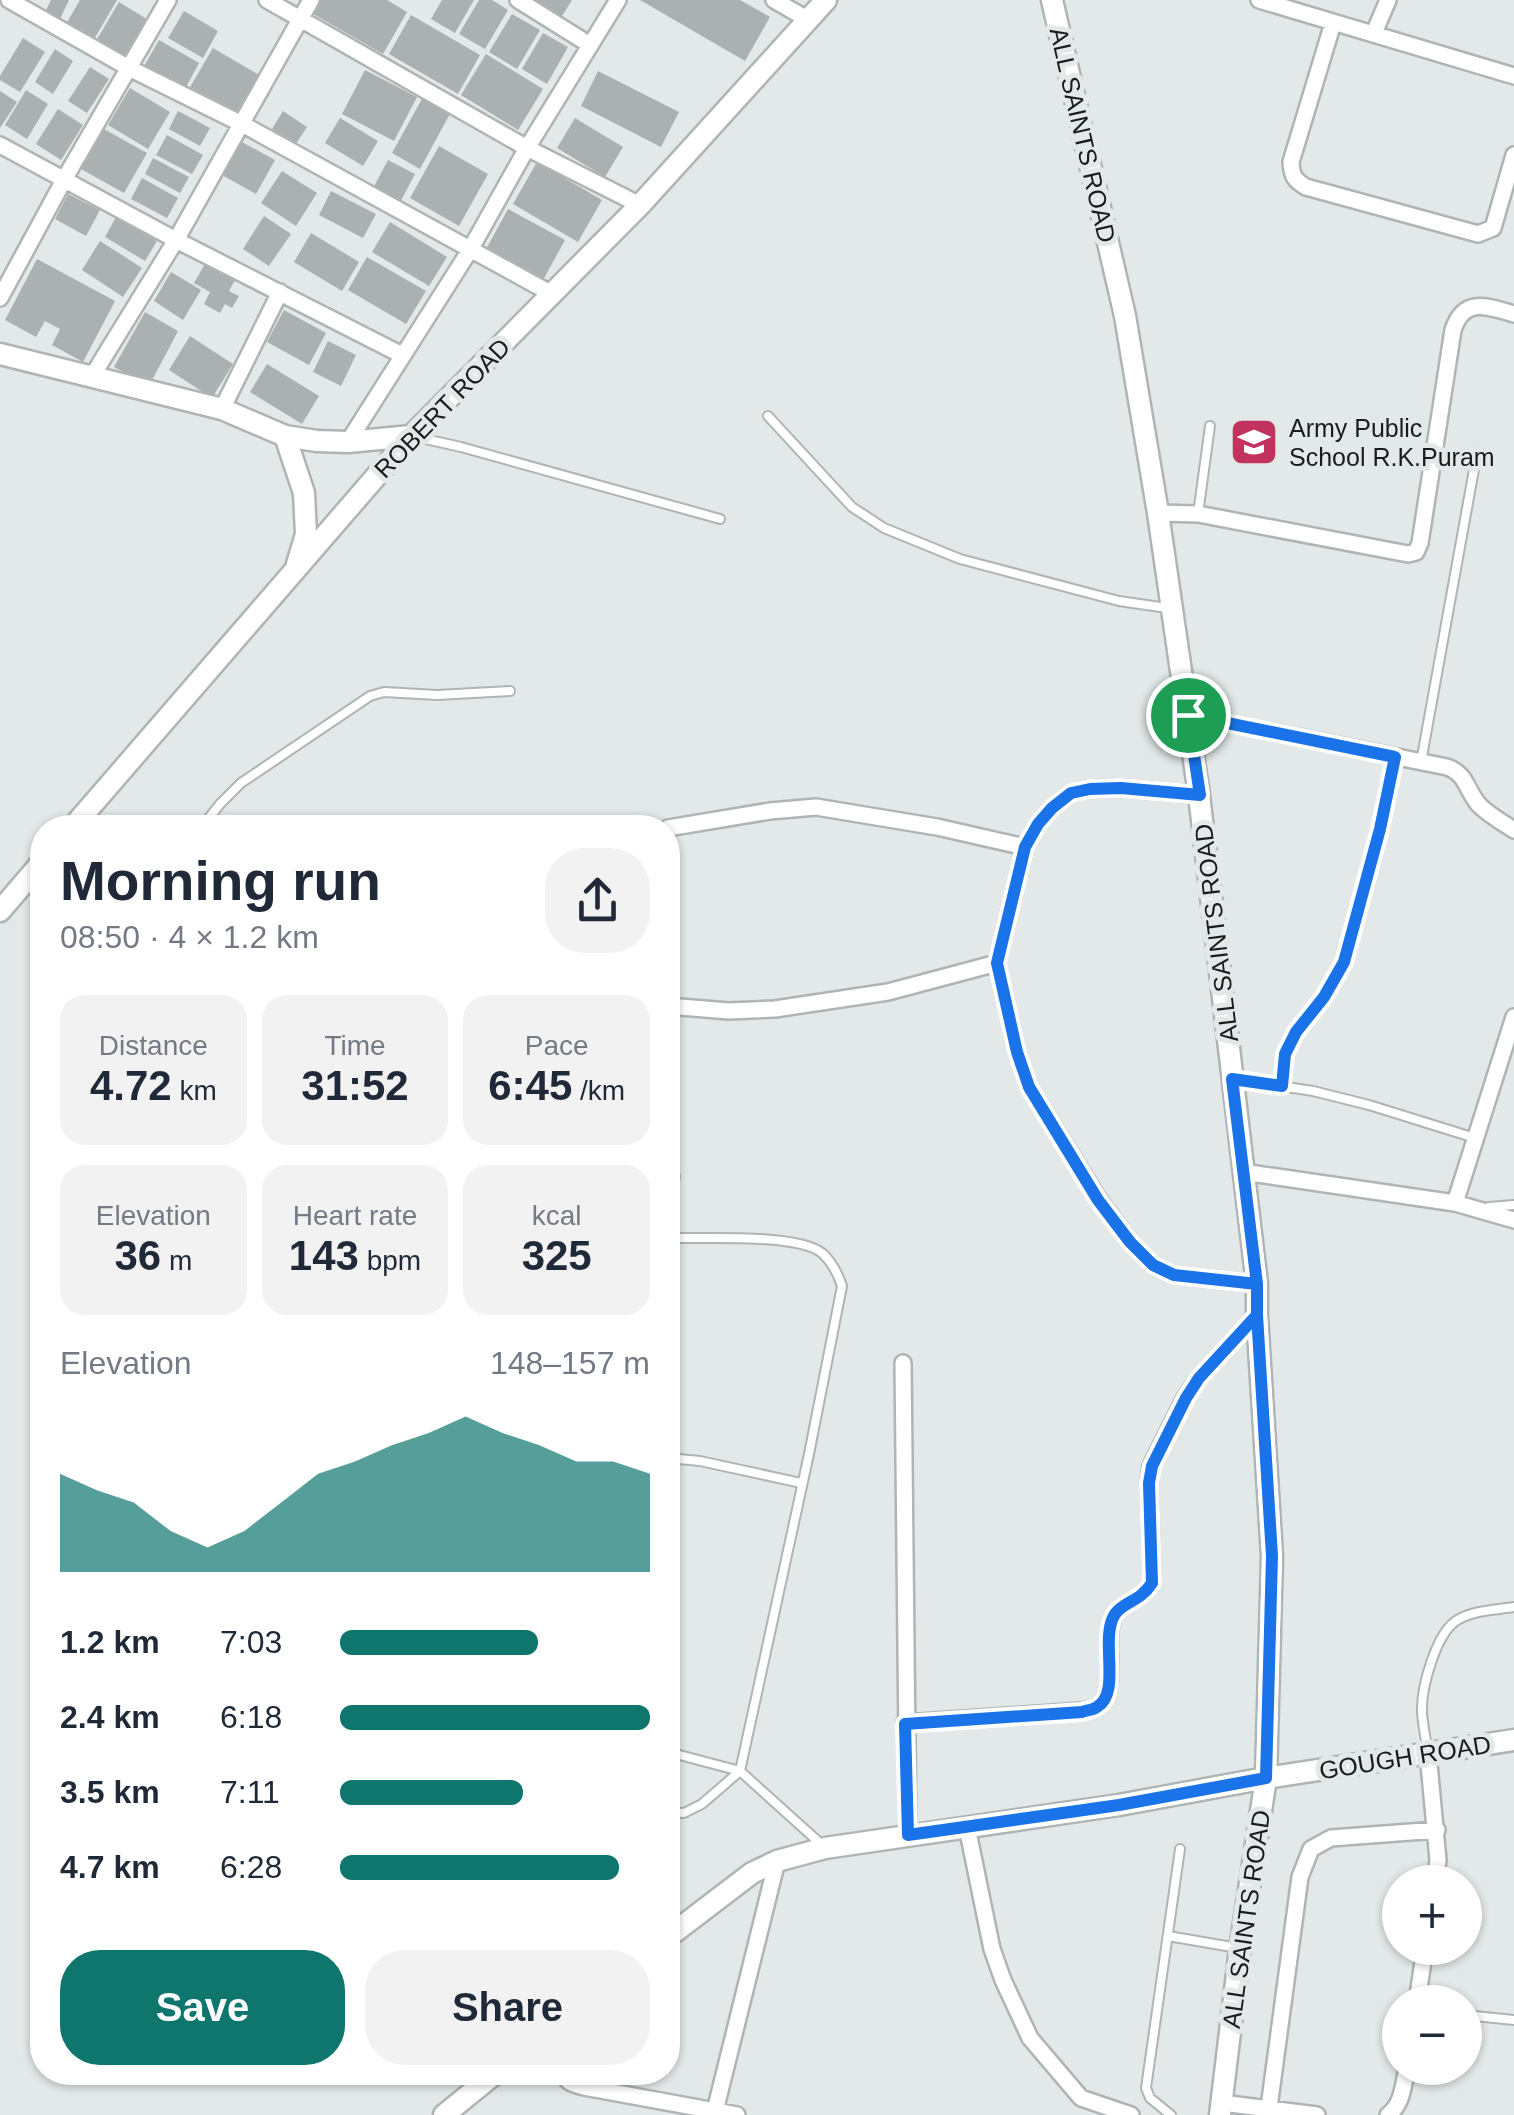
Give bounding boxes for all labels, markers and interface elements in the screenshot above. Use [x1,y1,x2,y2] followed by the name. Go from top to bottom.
[1045,25,1121,245] street label: ALL SAINTS ROAD
[369,333,515,483] street label: ROBERT ROAD
[1289,414,1495,471] place label: Army Public School R.K.Puram
[1228,416,1280,468] school or university icon: Army Public School R.K.Puram
[1146,673,1231,758] pin
[1161,688,1216,743] icon: arrive
[1189,822,1243,1044] street label: ALL SAINTS ROAD
[545,848,650,953] button: share
[60,850,381,912] text: Morning run
[60,919,319,955] text: 08:50 · 4 × 1.2 km
[99,1030,208,1061] text: Distance
[324,1030,386,1061] text: Time
[525,1030,589,1061] text: Pace
[90,1062,172,1109] text: 4.72
[301,1062,409,1109] text: 31:52
[488,1062,572,1109] text: 6:45
[172,1075,217,1106] text: km
[572,1075,625,1106] text: /km
[96,1200,211,1231] text: Elevation
[293,1200,417,1231] text: Heart rate
[532,1200,582,1231] text: kcal
[114,1232,161,1279] text: 36
[289,1232,359,1279] text: 143
[522,1232,592,1279] text: 325
[161,1245,192,1276] text: m
[359,1245,421,1276] text: bpm
[60,1345,192,1381] text: Elevation
[490,1345,650,1381] text: 148–157 m
[60,1624,160,1660] text: 1.2 km
[220,1624,282,1660] text: 7:03
[60,1699,160,1735] text: 2.4 km
[220,1699,282,1735] text: 6:18
[1317,1730,1493,1784] street label: GOUGH ROAD
[60,1774,160,1810] text: 3.5 km
[220,1774,280,1810] text: 7:11
[1217,1808,1275,2030] street label: ALL SAINTS ROAD
[60,1849,160,1885] text: 4.7 km
[220,1849,282,1885] text: 6:28
[1382,1865,1482,2085] map controls
[1382,1865,1482,1965] button: +
[60,1950,345,2065] button: Save
[365,1950,650,2065] button: Share
[1382,1985,1482,2085] button: −

